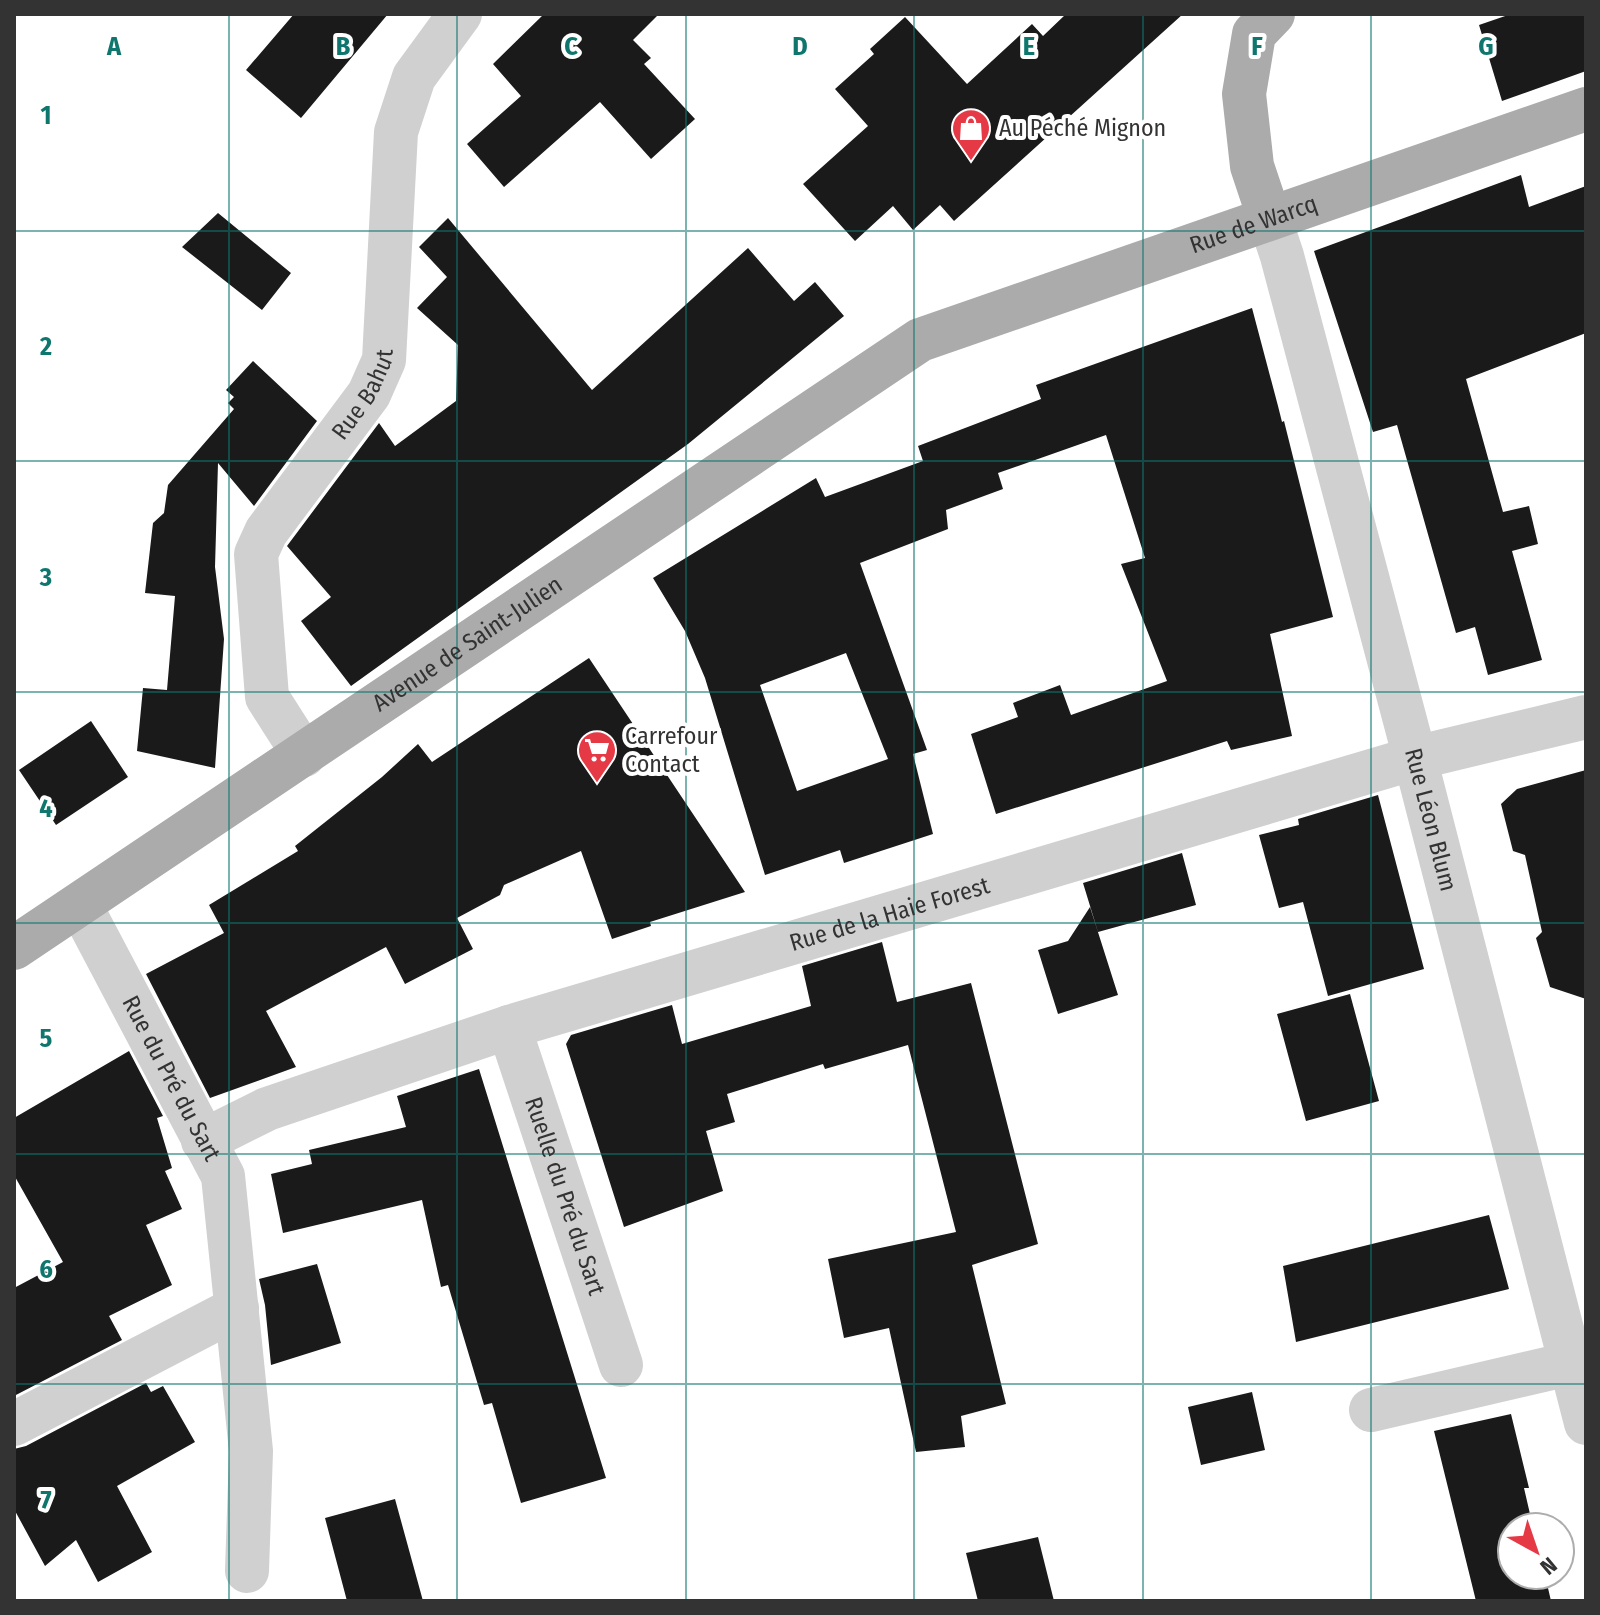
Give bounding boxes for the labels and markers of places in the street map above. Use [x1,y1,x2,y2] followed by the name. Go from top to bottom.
[950,107,992,162] shop icon: Au Péché Mignon
[999,114,1166,142] place label: Au Péché Mignon
[625,722,718,778] place label: Carrefour Contact
[576,729,618,784] supermarket icon: Carrefour Contact

